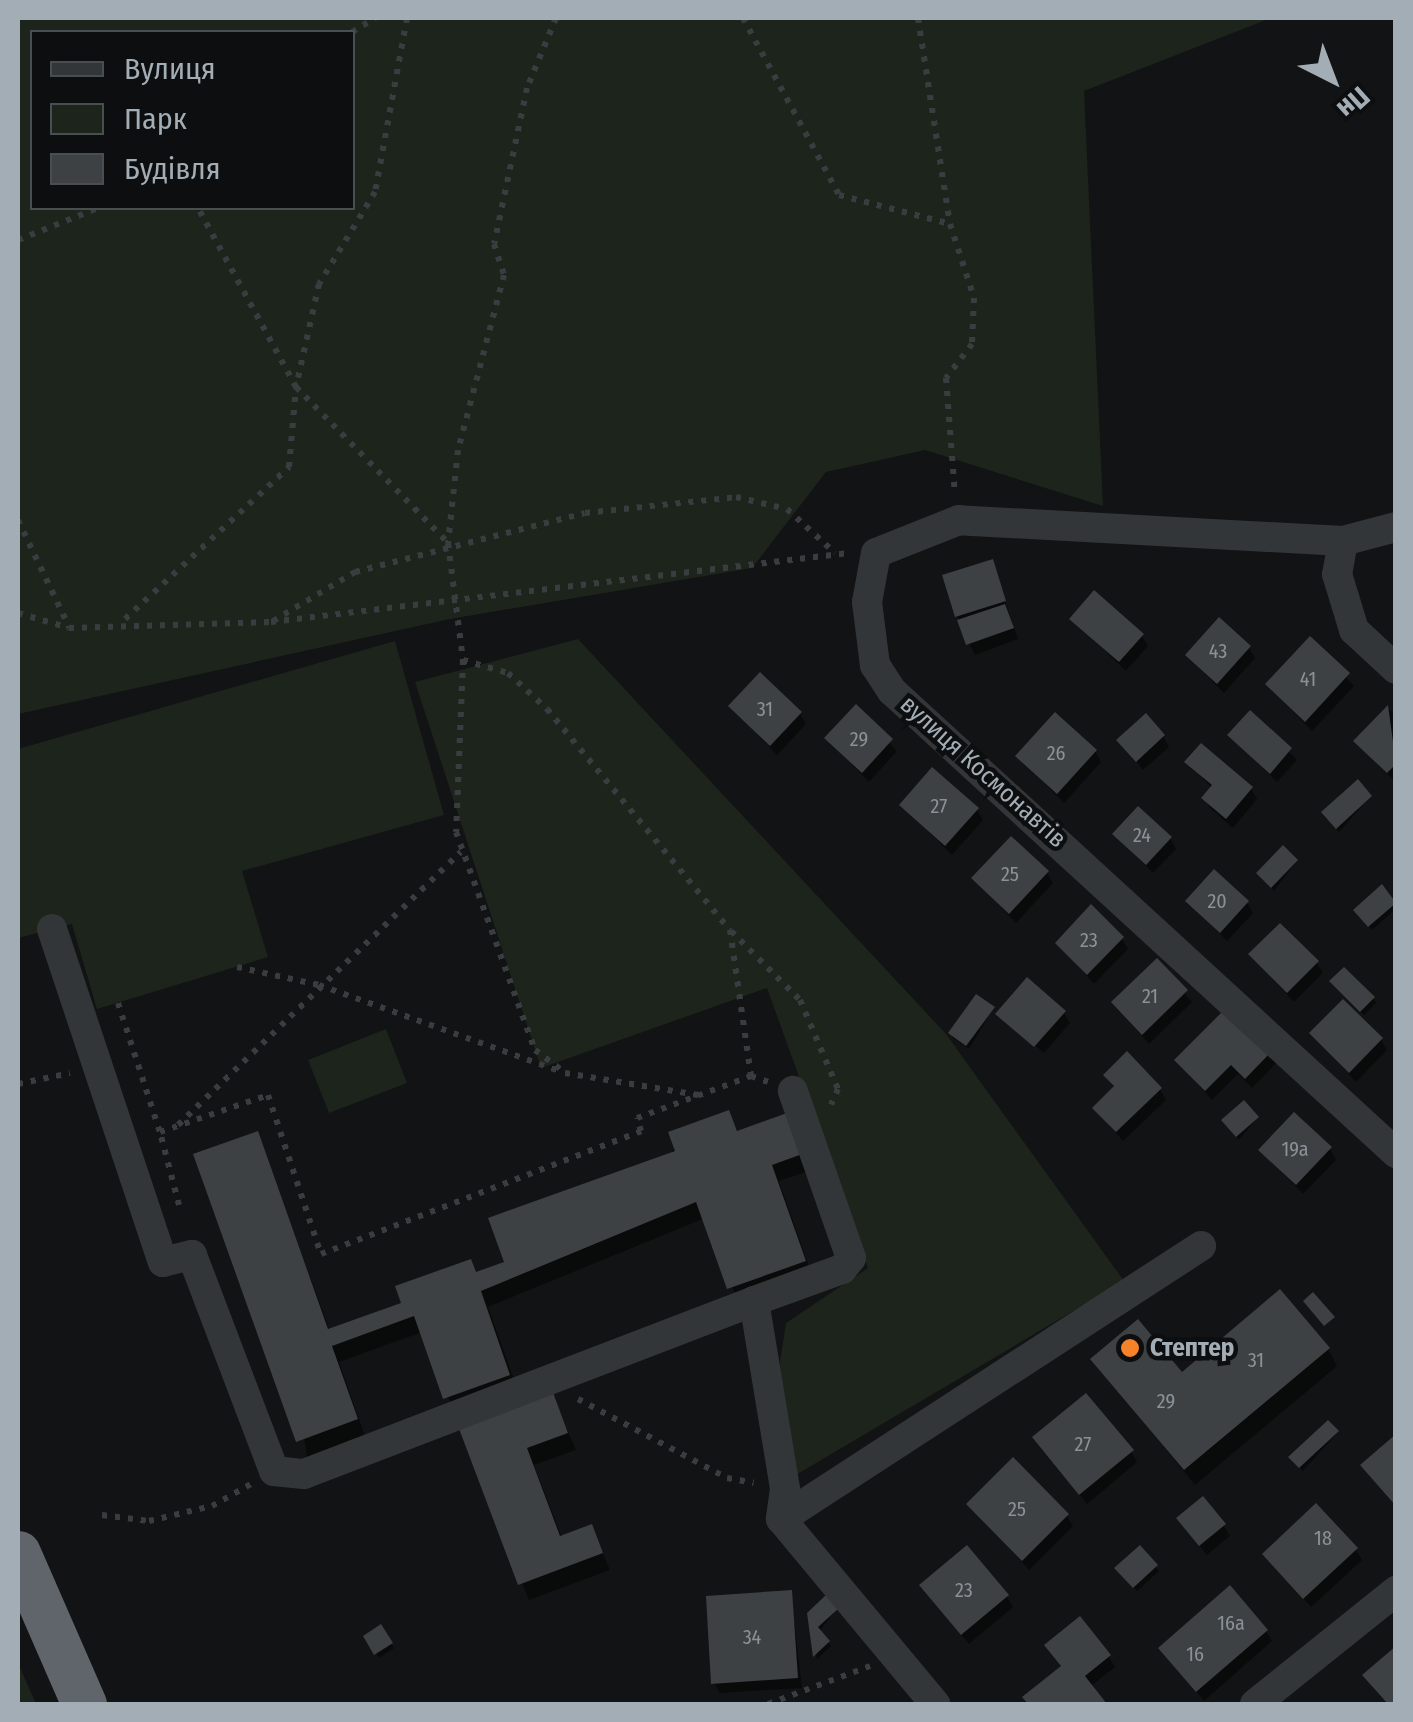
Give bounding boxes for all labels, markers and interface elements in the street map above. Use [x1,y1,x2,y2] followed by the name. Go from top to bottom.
[30,30,355,210] legend
[1283,30,1383,130] north arrow
[124,51,216,87] text: Вулиця
[1331,80,1376,126] text: Пн
[124,101,187,137] text: Парк
[124,151,221,187] text: Будівля
[1209,639,1227,663] house number: 43
[1300,667,1316,691] house number: 41
[894,690,1072,854] street label: вулиця Космонавтів
[757,697,773,721] house number: 31
[850,727,868,751] house number: 29
[1047,741,1065,765] house number: 26
[931,794,947,818] house number: 27
[1133,823,1151,847] house number: 24
[1001,862,1019,886] house number: 25
[1207,889,1227,913] house number: 20
[1080,928,1098,952] house number: 23
[1142,984,1158,1008] house number: 21
[1281,1137,1309,1161] house number: 19а
[1150,1333,1234,1363] place label: Стептер
[1119,1337,1141,1359] marker: Стептер
[1248,1348,1264,1372] house number: 31
[1157,1389,1175,1413] house number: 29
[1075,1432,1091,1456] house number: 27
[1008,1497,1026,1521] house number: 25
[1314,1526,1332,1550] house number: 18
[955,1578,973,1602] house number: 23
[1217,1611,1245,1635] house number: 16а
[743,1625,761,1649] house number: 34
[1186,1642,1204,1666] house number: 16

